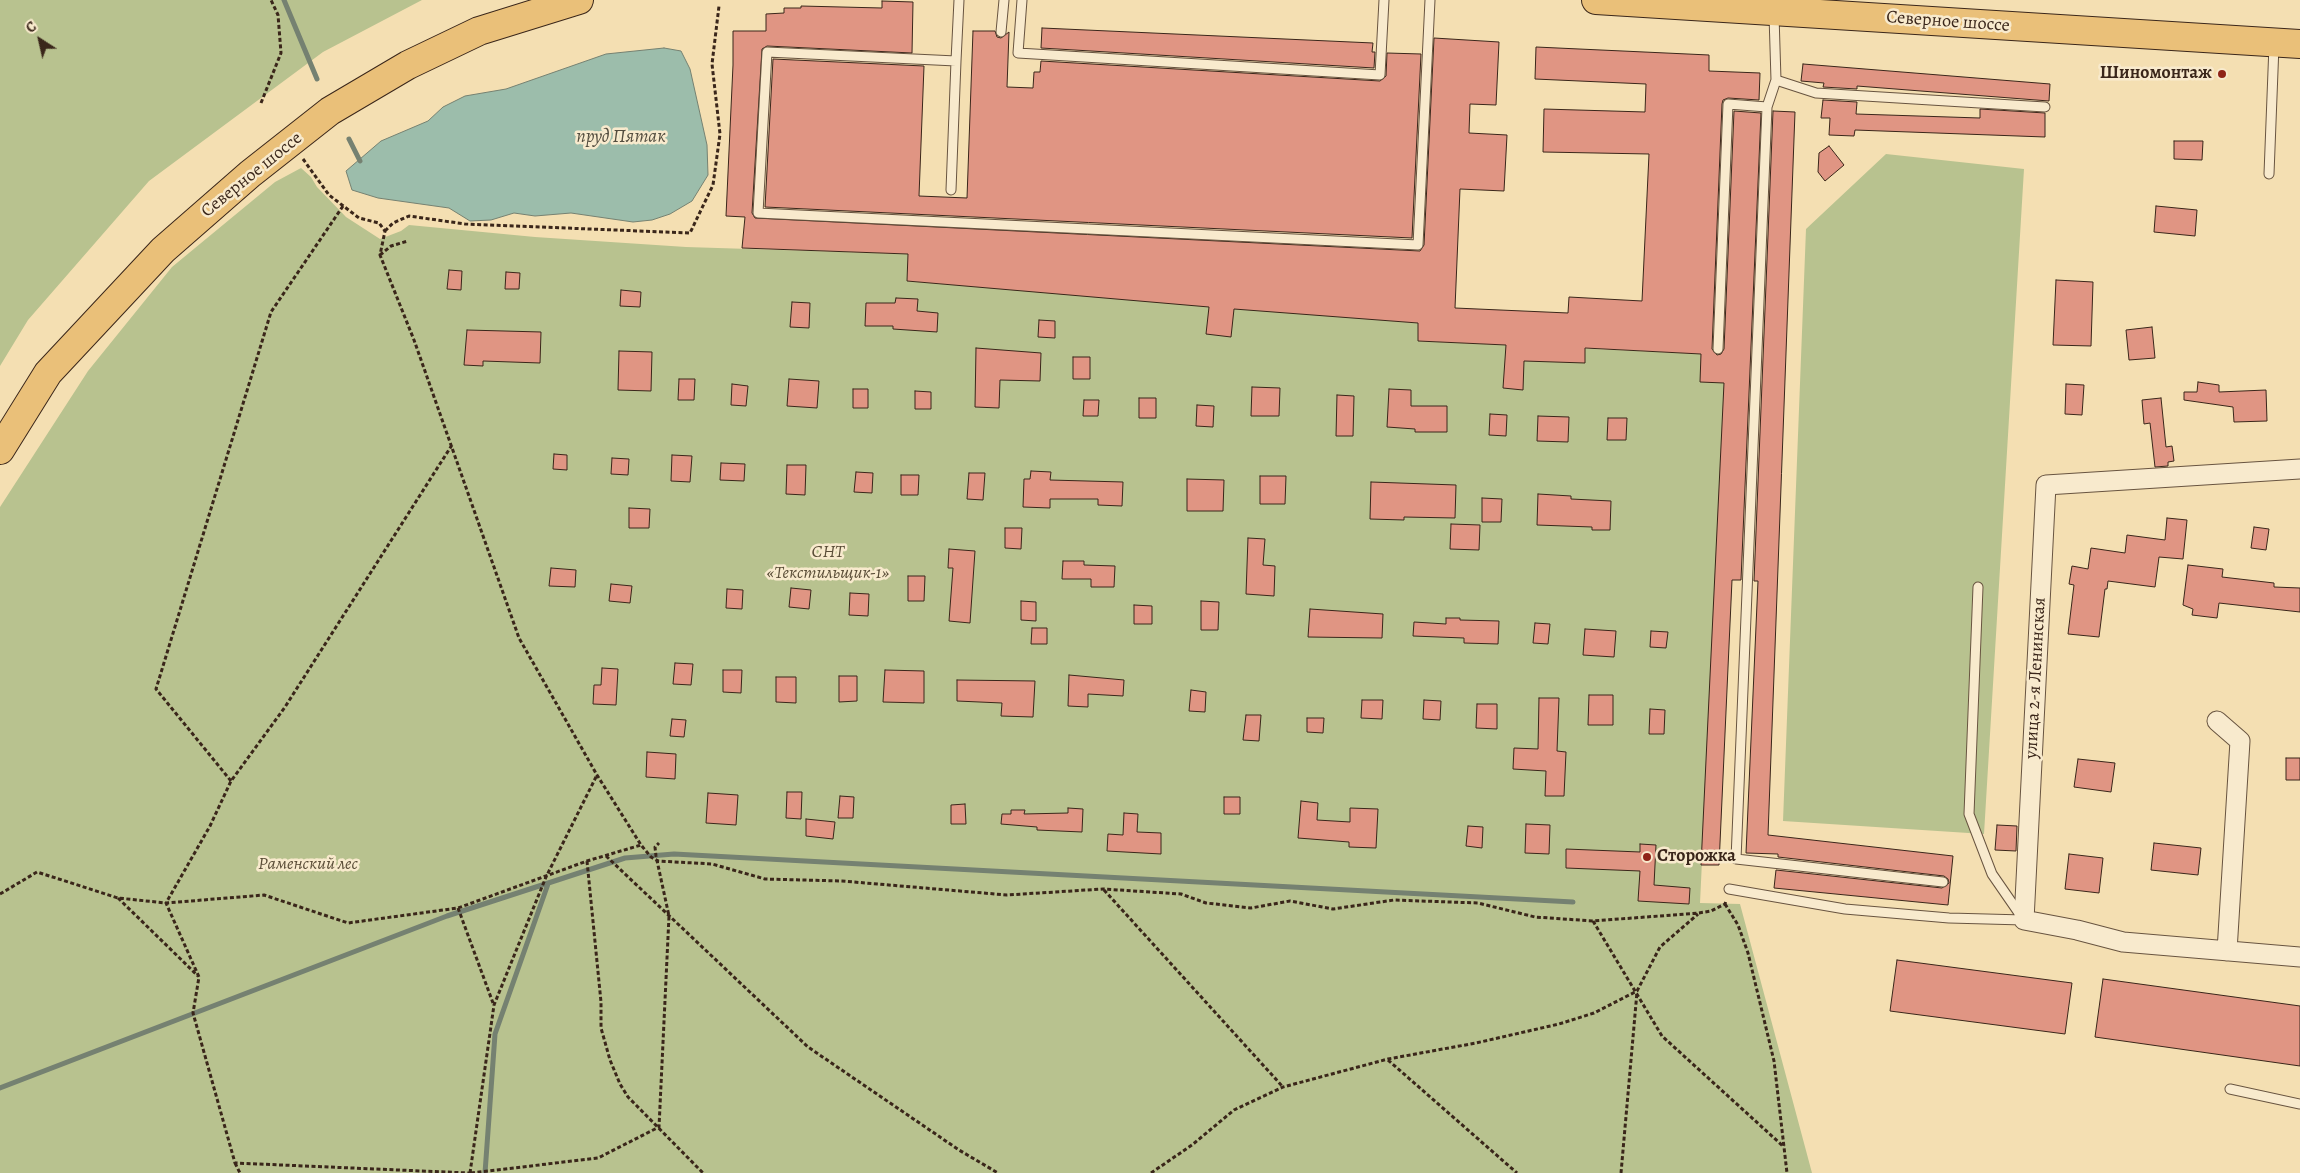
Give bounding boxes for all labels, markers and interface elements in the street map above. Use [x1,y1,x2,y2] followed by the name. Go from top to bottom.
[1886,7,2010,37] street label: Северное шоссе
[15,15,65,65] north arrow
[22,17,40,38] text: С
[2100,63,2212,85] place label: Шиномонтаж
[2216,68,2228,80] marker: Шиномонтаж
[576,126,666,148] water label: пруд Пятак
[197,128,307,222] street label: Северное шоссе
[767,542,889,584] park label: СНТ «Текстильщик-1»
[2021,597,2051,759] street label: улица 2-я Ленинская
[1657,846,1736,868] place label: Сторожка
[1641,851,1653,863] marker: Сторожка
[258,854,358,876] park label: Раменский лес

